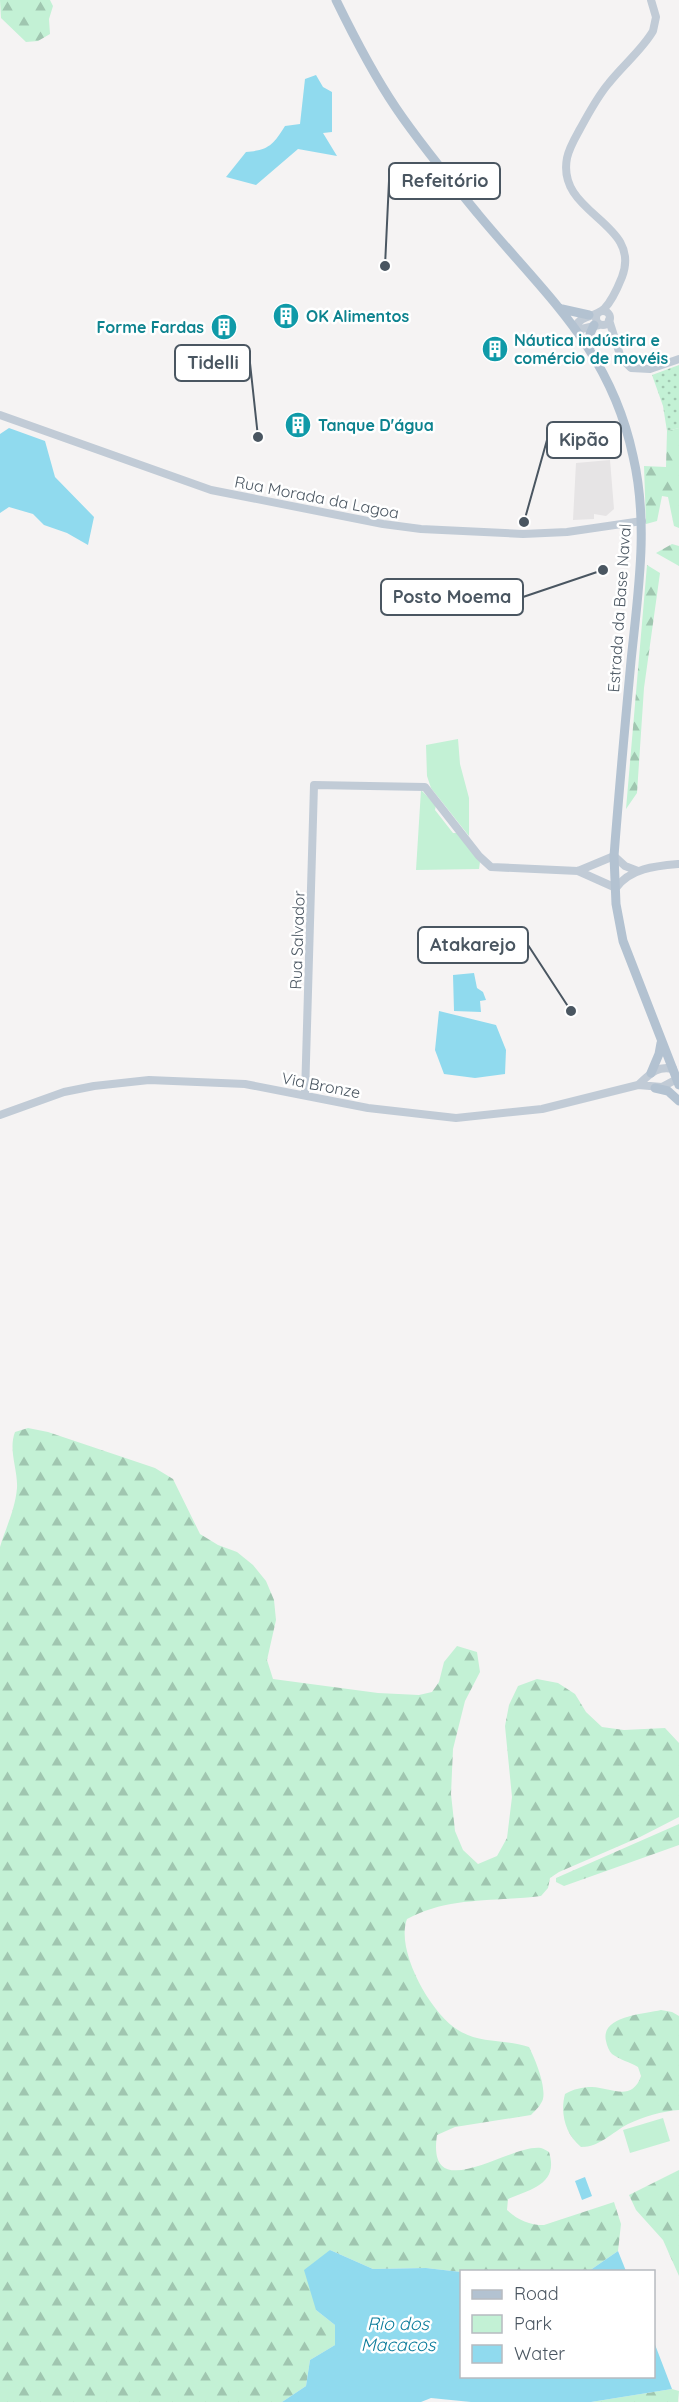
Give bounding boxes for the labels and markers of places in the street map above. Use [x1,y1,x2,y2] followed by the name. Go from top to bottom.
[389,163,500,199] callout: Refeitório
[271,301,301,331] building icon: OK Alimentos
[306,306,410,326] place label: OK Alimentos
[209,312,239,342] building icon: Forme Fardas
[97,317,204,337] place label: Forme Fardas
[514,330,668,368] place label: Náutica indústira e comércio de movéis
[480,334,510,364] building icon: Náutica indústira e comércio de movéis
[175,345,250,381] callout: Tidelli
[283,410,313,440] building icon: Tanque D'água
[318,415,434,435] place label: Tanque D'água
[547,422,621,458] callout: Kipão
[381,579,523,615] callout: Posto Moema
[418,927,528,963] callout: Atakarejo

